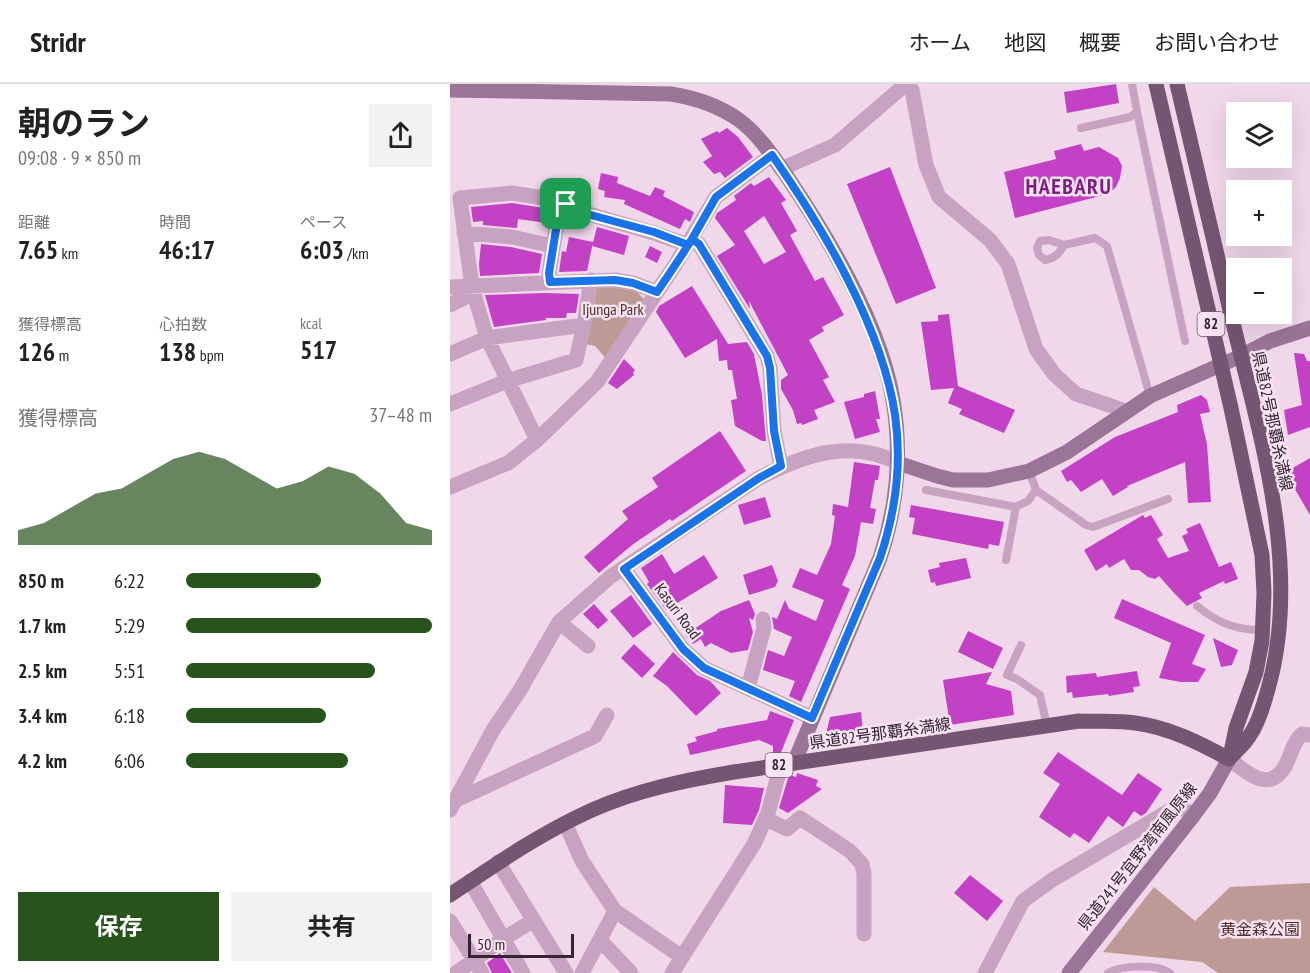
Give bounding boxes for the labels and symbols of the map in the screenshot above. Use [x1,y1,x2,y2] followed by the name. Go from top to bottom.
[1026,172,1112,200] district label: HAEBARU
[540,178,591,229] pin
[582,299,645,319] park label: Ijunga Park
[1198,312,1224,336] road number: 82
[1248,349,1298,493] street label: 県道82号那覇糸満線
[650,579,706,643] street label: Kasuri Road
[808,713,952,753] street label: 県道82号那覇糸満線
[766,753,792,777] road number: 82
[1073,778,1201,934] street label: 県道241号宜野湾南風原線
[1220,919,1300,939] park label: 黄金森公園
[468,931,574,958] scale bar

